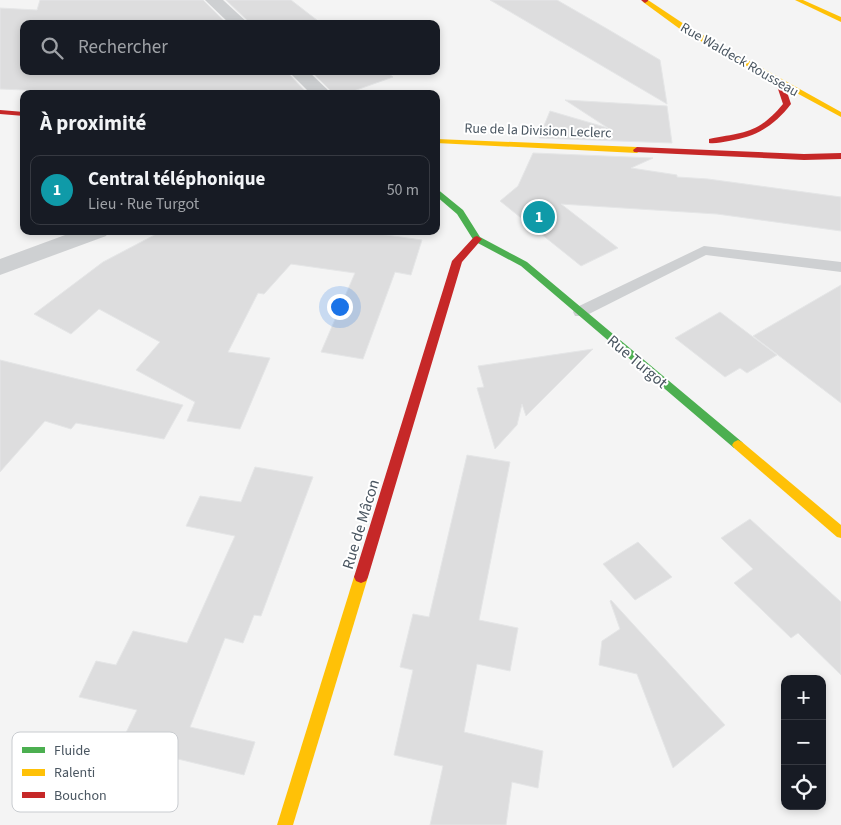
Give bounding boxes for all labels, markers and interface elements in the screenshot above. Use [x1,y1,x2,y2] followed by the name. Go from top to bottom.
[677,18,802,102] street label: Rue Waldeck Rousseau
[20,20,440,75] search box
[38,34,66,62] icon: search
[78,34,168,61] text: Rechercher
[40,108,146,138] text: À proximité
[464,118,612,144] street label: Rue de la Division Leclerc
[88,166,265,193] text: Central téléphonique
[53,179,61,201] text: 1
[387,179,419,201] text: 50 m
[88,193,199,215] text: Lieu · Rue Turgot
[523,198,555,236] pin: 1
[327,294,353,320] your location
[603,330,673,394] street label: Rue Turgot
[337,477,385,572] street label: Rue de Mâcon
[781,675,826,810] map controls
[781,675,826,720] button: +
[781,720,826,765] button: −
[12,732,178,812] legend
[54,741,90,761] text: Fluide
[54,763,95,783] text: Ralenti
[781,765,826,810] button: locate
[54,786,107,806] text: Bouchon

